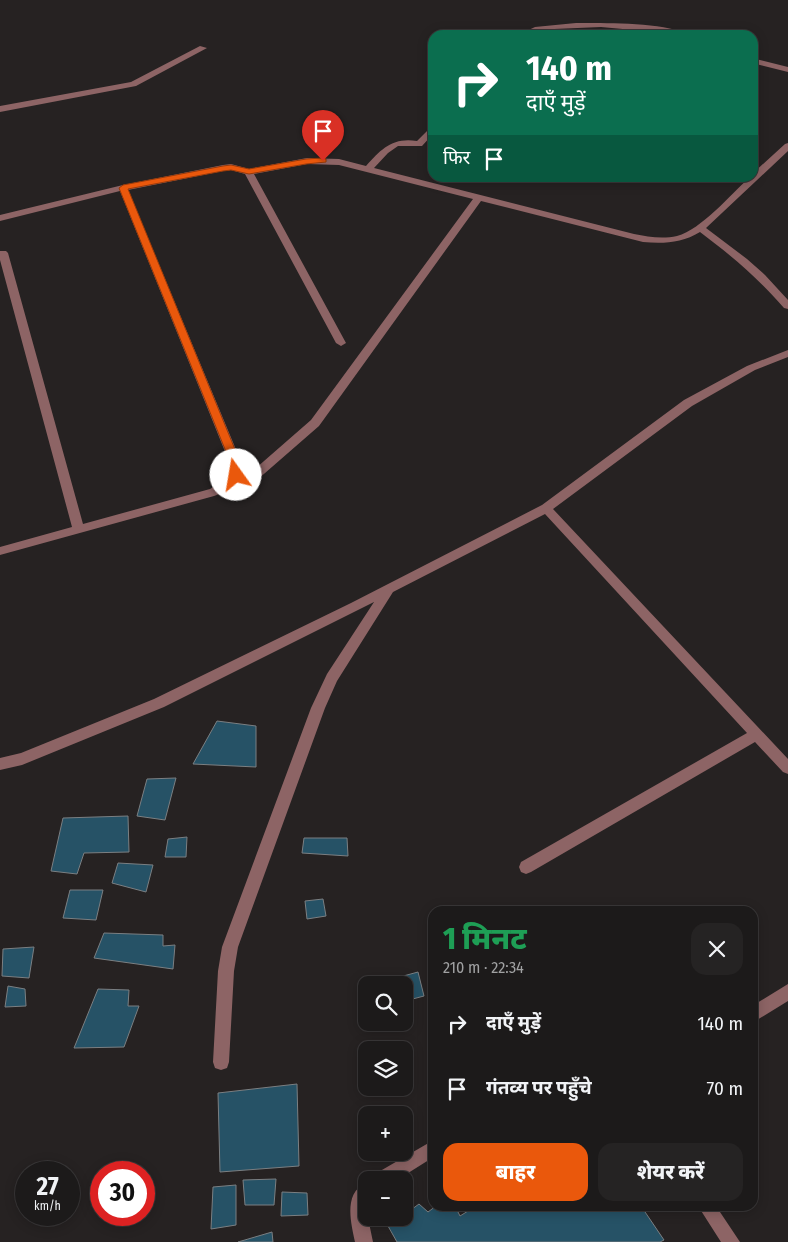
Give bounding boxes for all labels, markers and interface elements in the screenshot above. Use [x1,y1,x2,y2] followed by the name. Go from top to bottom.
[526,47,612,89] text: 140 m
[443,50,508,115] icon: right
[526,89,586,116] text: दाएँ मुड़ें
[302,110,344,161] pin
[309,117,337,145] icon: arrive
[480,145,508,173] icon: arrive
[443,146,470,169] text: फिर
[209,448,261,500] position arrow
[443,921,527,957] text: 1 मिनट
[691,923,743,975] button: close
[443,958,524,977] text: 210 m · 22:34
[358,976,413,1226] map controls
[358,976,413,1031] button: search
[443,1010,471,1038] icon: right
[486,1011,541,1034] text: दाएँ मुड़ें
[697,1012,743,1035] text: 140 m
[358,1041,413,1096] button: layers
[443,1075,471,1103] icon: arrive
[486,1076,592,1099] text: गंतव्य पर पहुँचे
[707,1077,743,1100] text: 70 m
[358,1106,413,1161] button: +
[443,1143,588,1201] button: बाहर
[598,1143,743,1201] button: शेयर करें
[90,1161,155,1226] speed limit sign: 30
[358,1171,413,1226] button: −
[36,1172,59,1202] text: 27
[34,1199,61,1213] text: km/h

